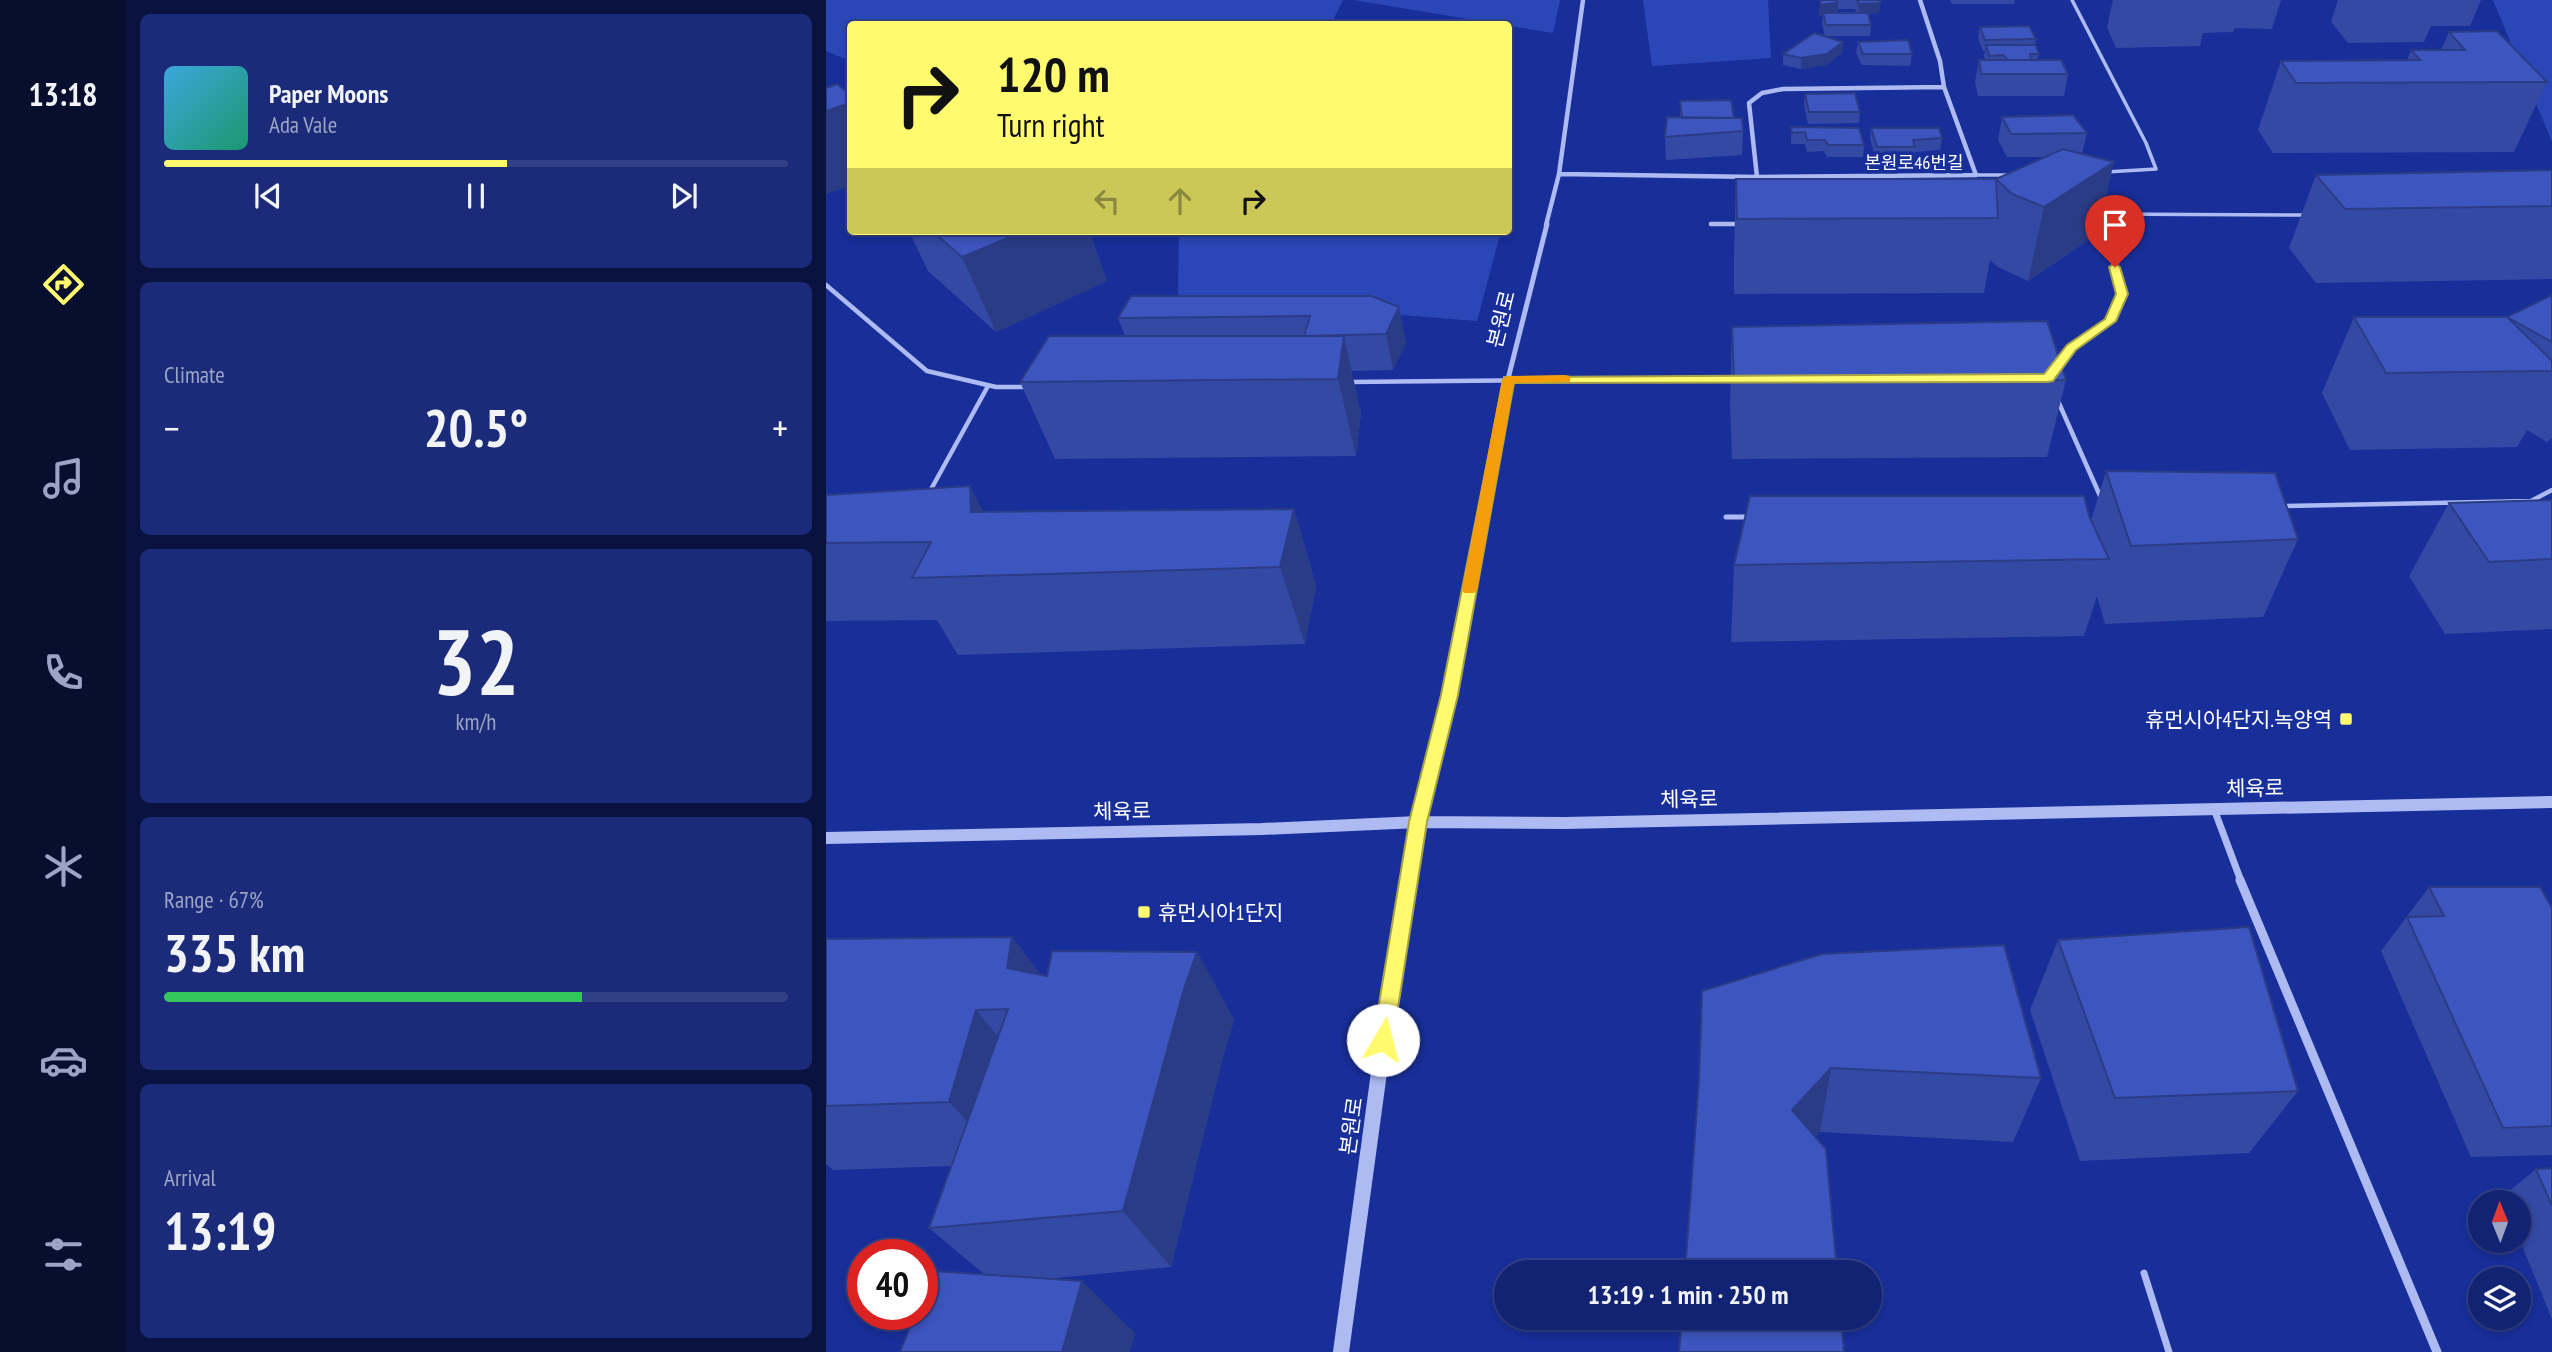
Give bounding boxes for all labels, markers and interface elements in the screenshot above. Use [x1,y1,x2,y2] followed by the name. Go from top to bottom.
[997,42,1110,106] text: 120 m
[882,49,973,140] icon: right
[28,73,98,115] text: 13:18
[269,77,388,110] text: Paper Moons
[997,104,1105,146] text: Turn right
[269,110,337,139] text: Ada Vale
[1865,151,1964,174] street label: 본원로46번길
[249,177,287,215] icon: previous
[457,177,495,215] icon: pause
[665,177,703,215] icon: next
[1088,182,1126,220] icon: left
[1161,182,1199,220] icon: ahead
[1234,182,1272,220] icon: right
[2085,195,2145,267] pin
[2096,206,2134,244] icon: arrive
[39,260,88,309] icon: directions
[1481,288,1521,350] street label: 본원로
[164,360,225,389] text: Climate
[424,394,528,461] text: 20.5°
[164,403,180,452] text: −
[772,403,788,452] text: +
[39,454,88,503] icon: music
[433,602,520,720] text: 32
[39,648,88,697] icon: phone
[2145,706,2332,733] place label: 휴먼시아4단지.녹양역
[456,707,496,736] text: km/h
[2338,711,2354,727] marker: 휴먼시아4단지.녹양역
[2226,774,2284,802] street label: 체육로
[1660,785,1718,813] street label: 체육로
[1093,797,1151,825] street label: 체육로
[39,842,88,891] icon: climate
[164,885,264,914] text: Range · 67%
[1158,899,1283,926] place label: 휴먼시아1단지
[1136,904,1152,920] marker: 휴먼시아1단지
[164,919,305,986] text: 335 km
[1346,1003,1420,1077] position arrow
[39,1036,88,1085] icon: car
[1334,1095,1368,1157] street label: 본원로
[164,1163,216,1192] text: Arrival
[2468,1190,2530,1253] north arrow
[2468,1190,2531,1330] map controls
[164,1197,276,1264] text: 13:19
[39,1230,88,1279] icon: filters
[847,1239,938,1330] speed limit sign: 40
[2468,1267,2531,1330] button: layers
[1588,1278,1788,1311] text: 13:19 · 1 min · 250 m

